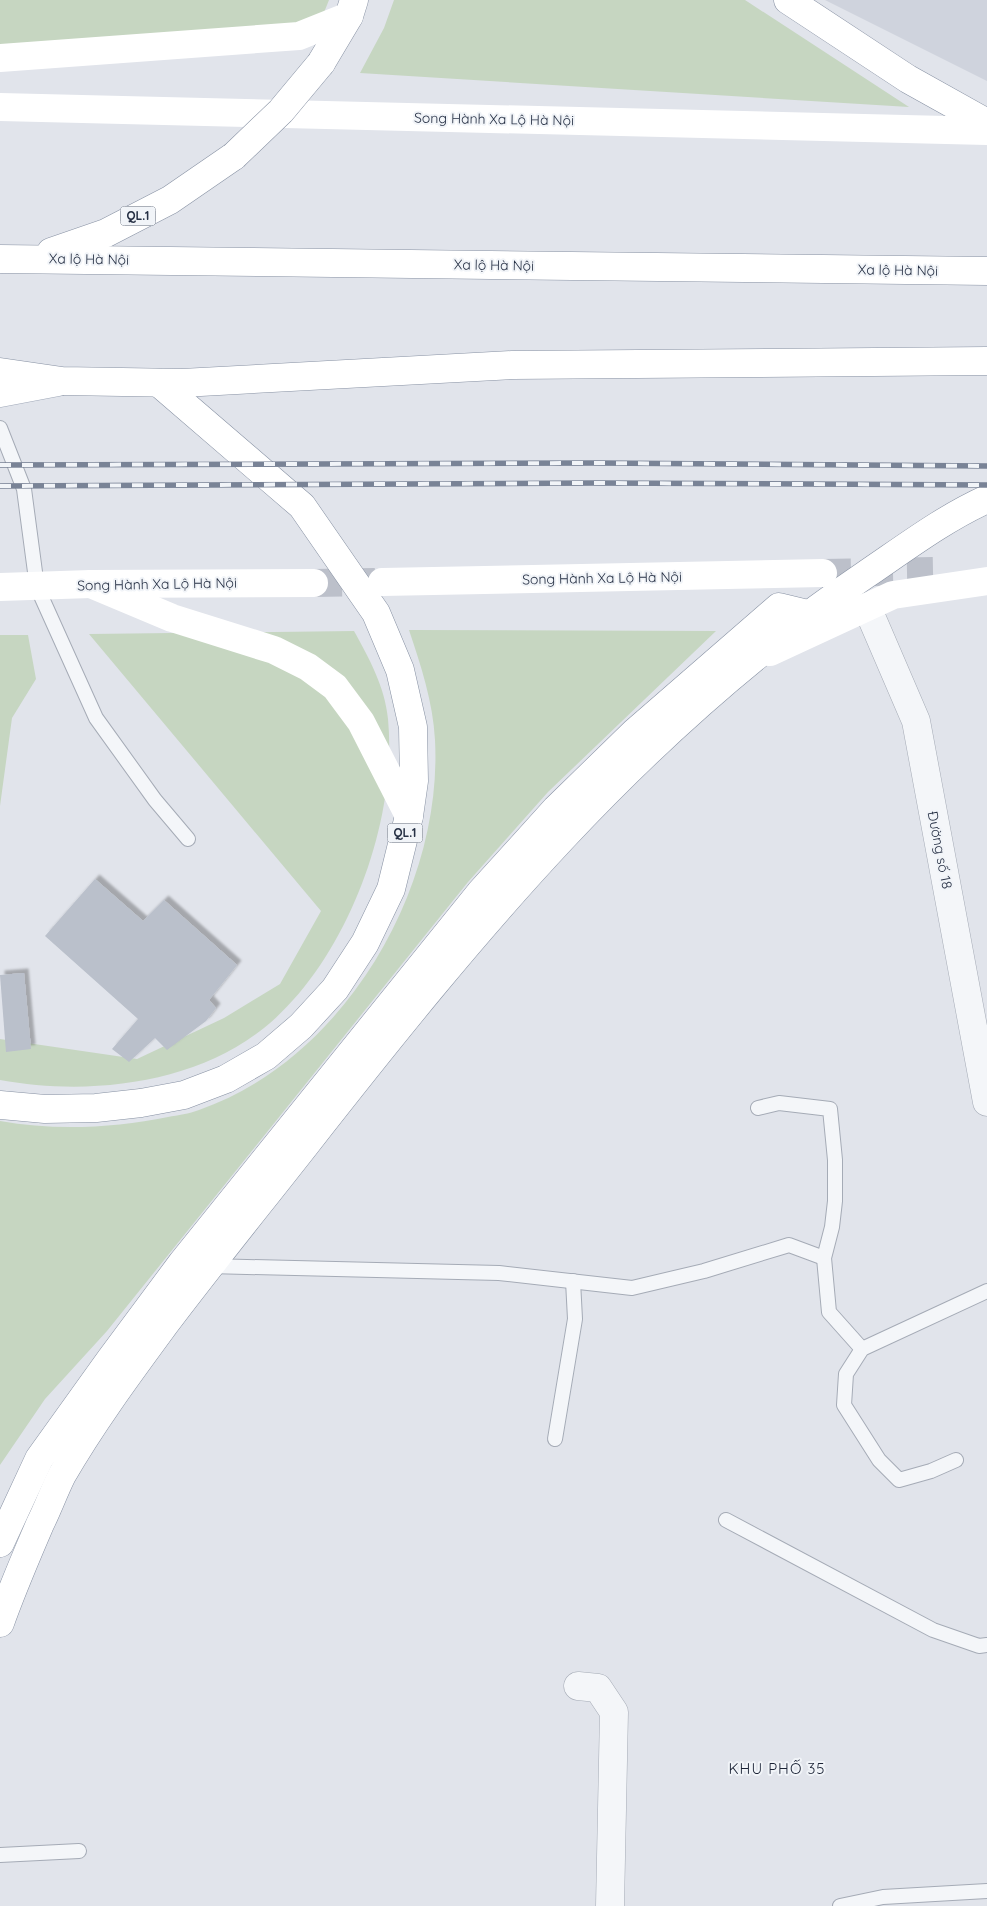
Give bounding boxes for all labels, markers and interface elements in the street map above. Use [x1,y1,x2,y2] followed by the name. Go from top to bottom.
[414,109,574,129] street label: Song Hành Xa Lộ Hà Nội
[120,207,156,226] road number: QL.1
[49,249,129,269] street label: Xa lộ Hà Nội
[454,255,534,275] street label: Xa lộ Hà Nội
[858,260,938,280] street label: Xa lộ Hà Nội
[522,568,682,588] street label: Song Hành Xa Lộ Hà Nội
[77,574,237,594] street label: Song Hành Xa Lộ Hà Nội
[924,810,956,890] street label: Đường số 18
[388,824,422,842] road number: QL.1
[728,1759,826,1778] district label: KHU PHỐ 35

